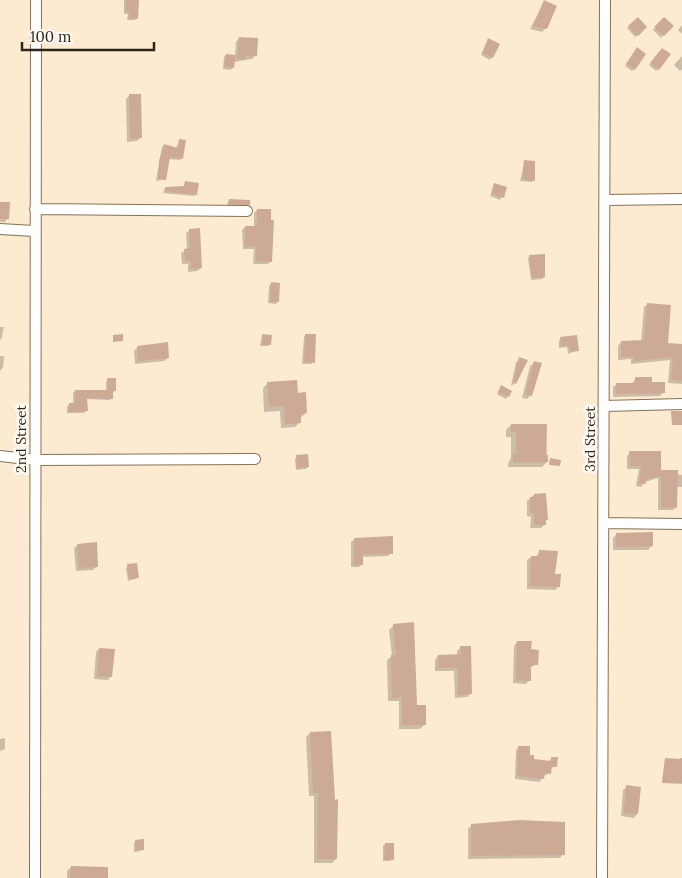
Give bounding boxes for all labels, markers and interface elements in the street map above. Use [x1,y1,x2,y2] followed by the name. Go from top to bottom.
[22,20,155,52] scale bar
[30,27,71,46] text: 100 m
[12,405,30,473] street label: 2nd Street
[581,406,599,472] street label: 3rd Street

